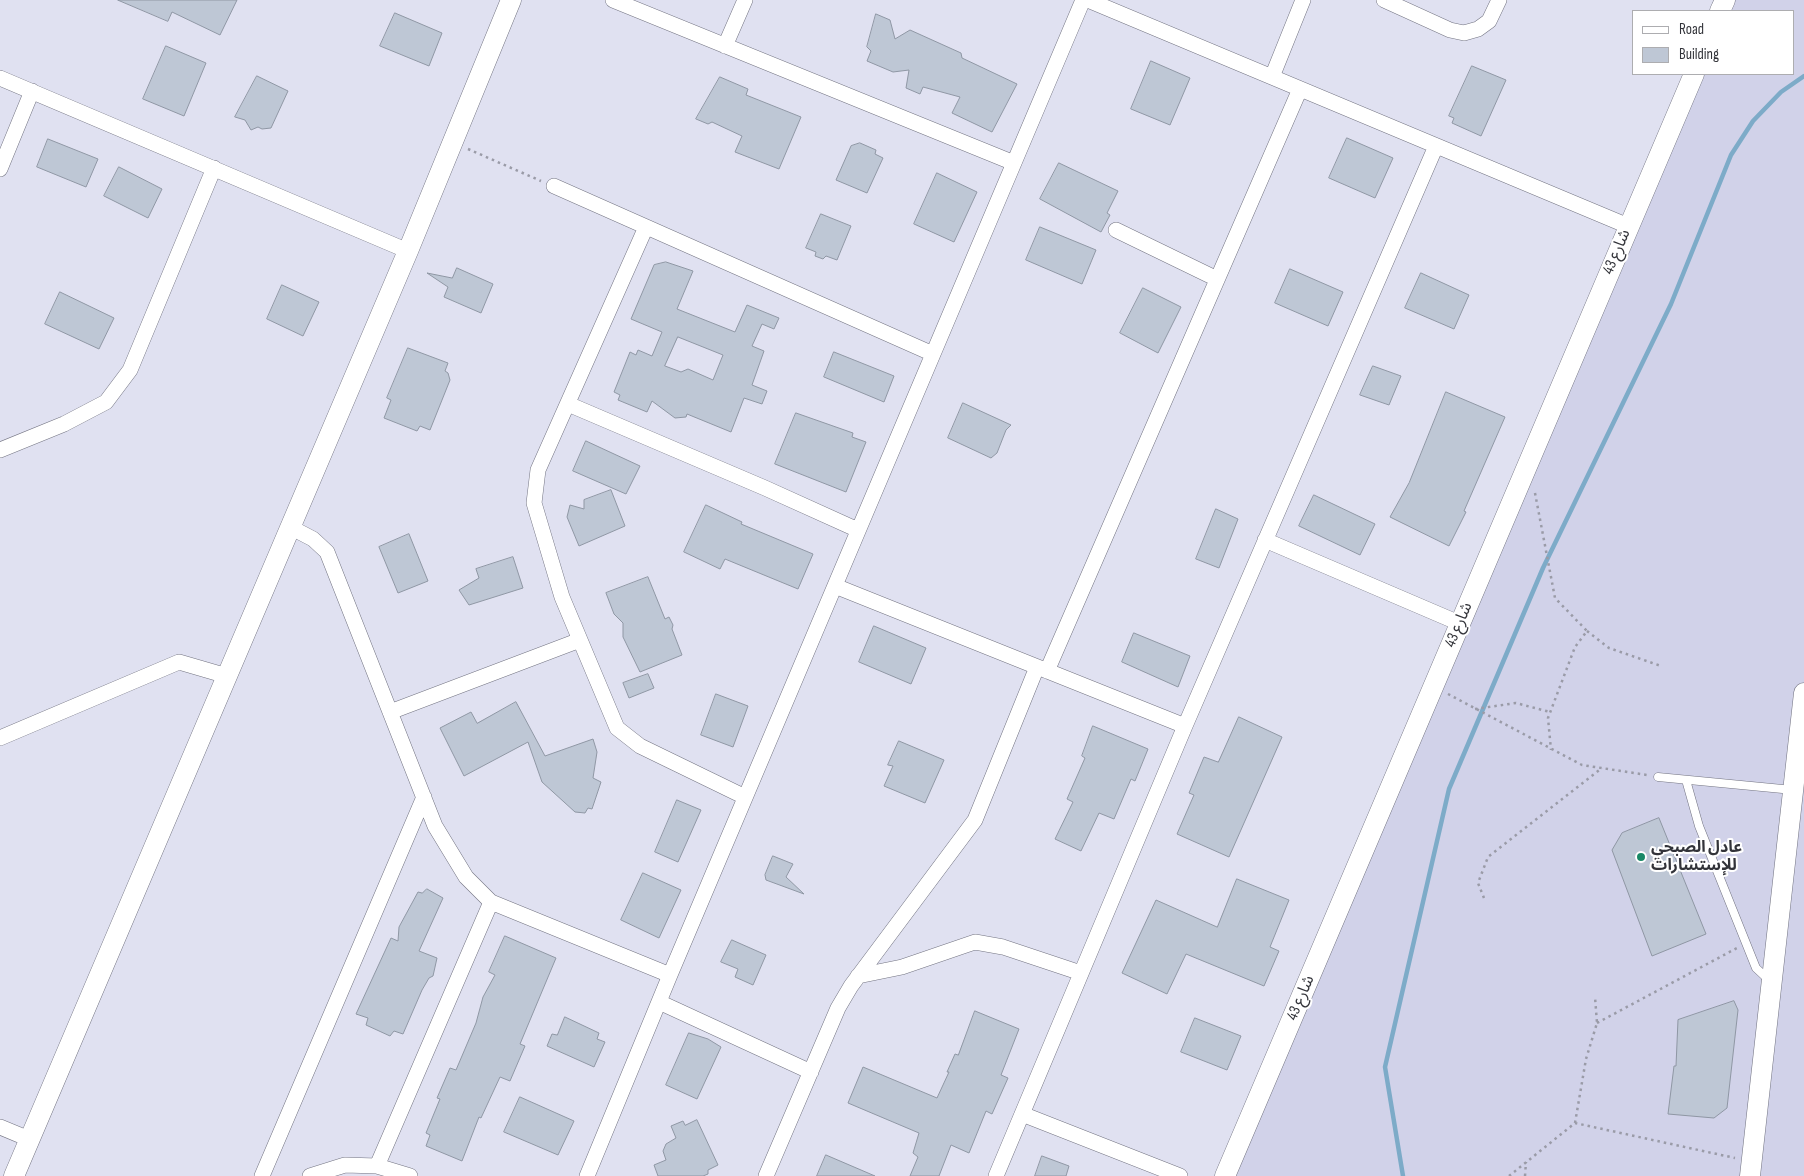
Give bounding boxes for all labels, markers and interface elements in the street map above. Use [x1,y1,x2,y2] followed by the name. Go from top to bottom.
[1632,10,1794,75] legend
[1679,20,1704,39] text: Road
[1679,45,1719,64] text: Building
[1599,227,1635,277] street label: شارع 43
[1441,600,1477,650] street label: شارع 43
[1651,838,1742,876] place label: عادل الصبحي للإستشارات
[1635,851,1647,863] marker: عادل الصبحي للإستشارات
[1283,973,1319,1023] street label: شارع 43

